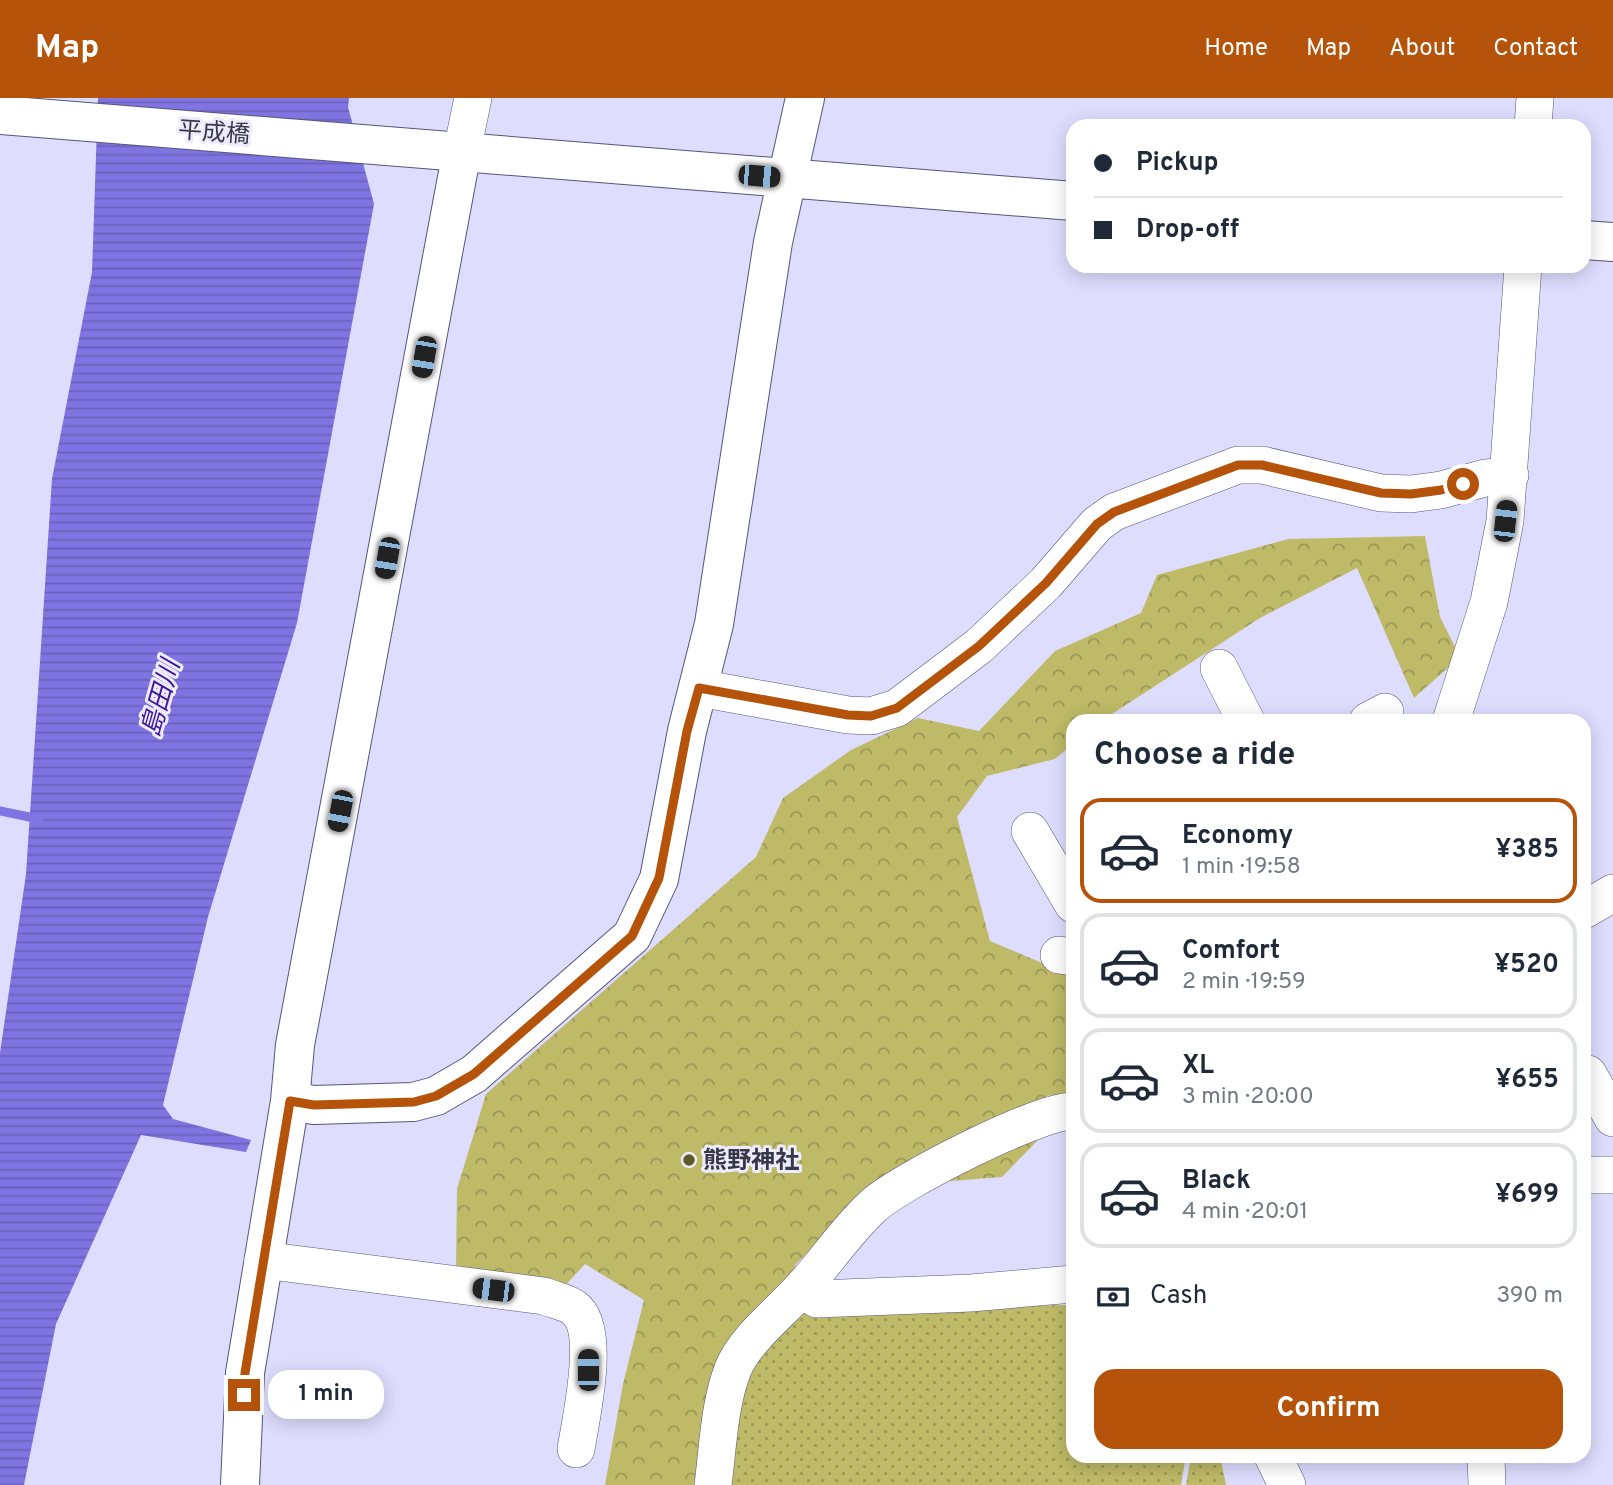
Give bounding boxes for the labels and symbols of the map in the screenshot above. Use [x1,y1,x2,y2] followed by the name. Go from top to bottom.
[177,117,251,151] street label: 平成橋
[738,164,781,188] car
[411,334,438,380] car
[1447,468,1479,500] route start
[1493,499,1518,543] car
[374,535,401,581] car
[136,654,190,741] water label: 島田川
[326,788,355,834] car
[703,1147,799,1177] place label: 熊野神社
[681,1152,697,1168] marker: 熊野神社
[471,1277,516,1303] car
[578,1349,599,1391] car
[268,1370,384,1420] callout: 1 min
[228,1379,260,1411] route end

